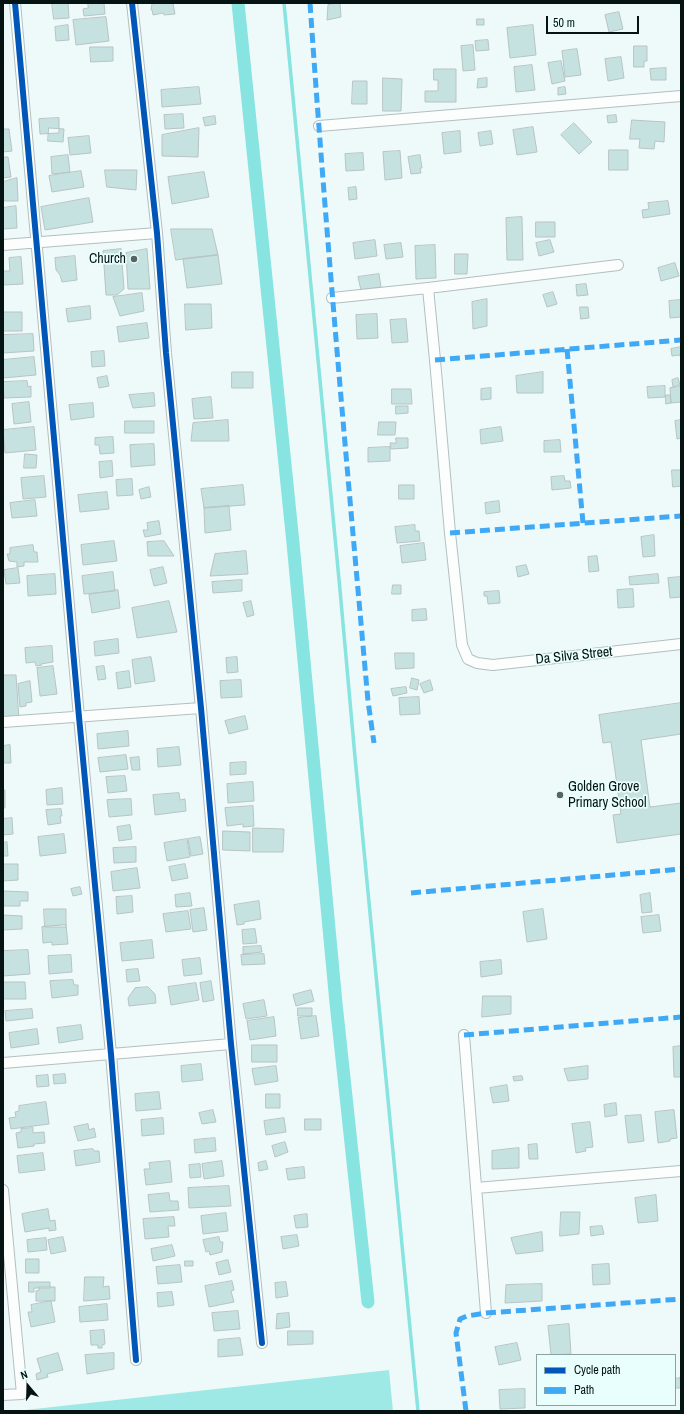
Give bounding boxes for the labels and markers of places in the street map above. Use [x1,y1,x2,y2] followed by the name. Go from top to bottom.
[89,251,126,267] place label: Church
[129,254,139,264] marker: Church
[568,779,646,812] place label: Golden Grove Primary School
[555,790,565,800] marker: Golden Grove Primary School

